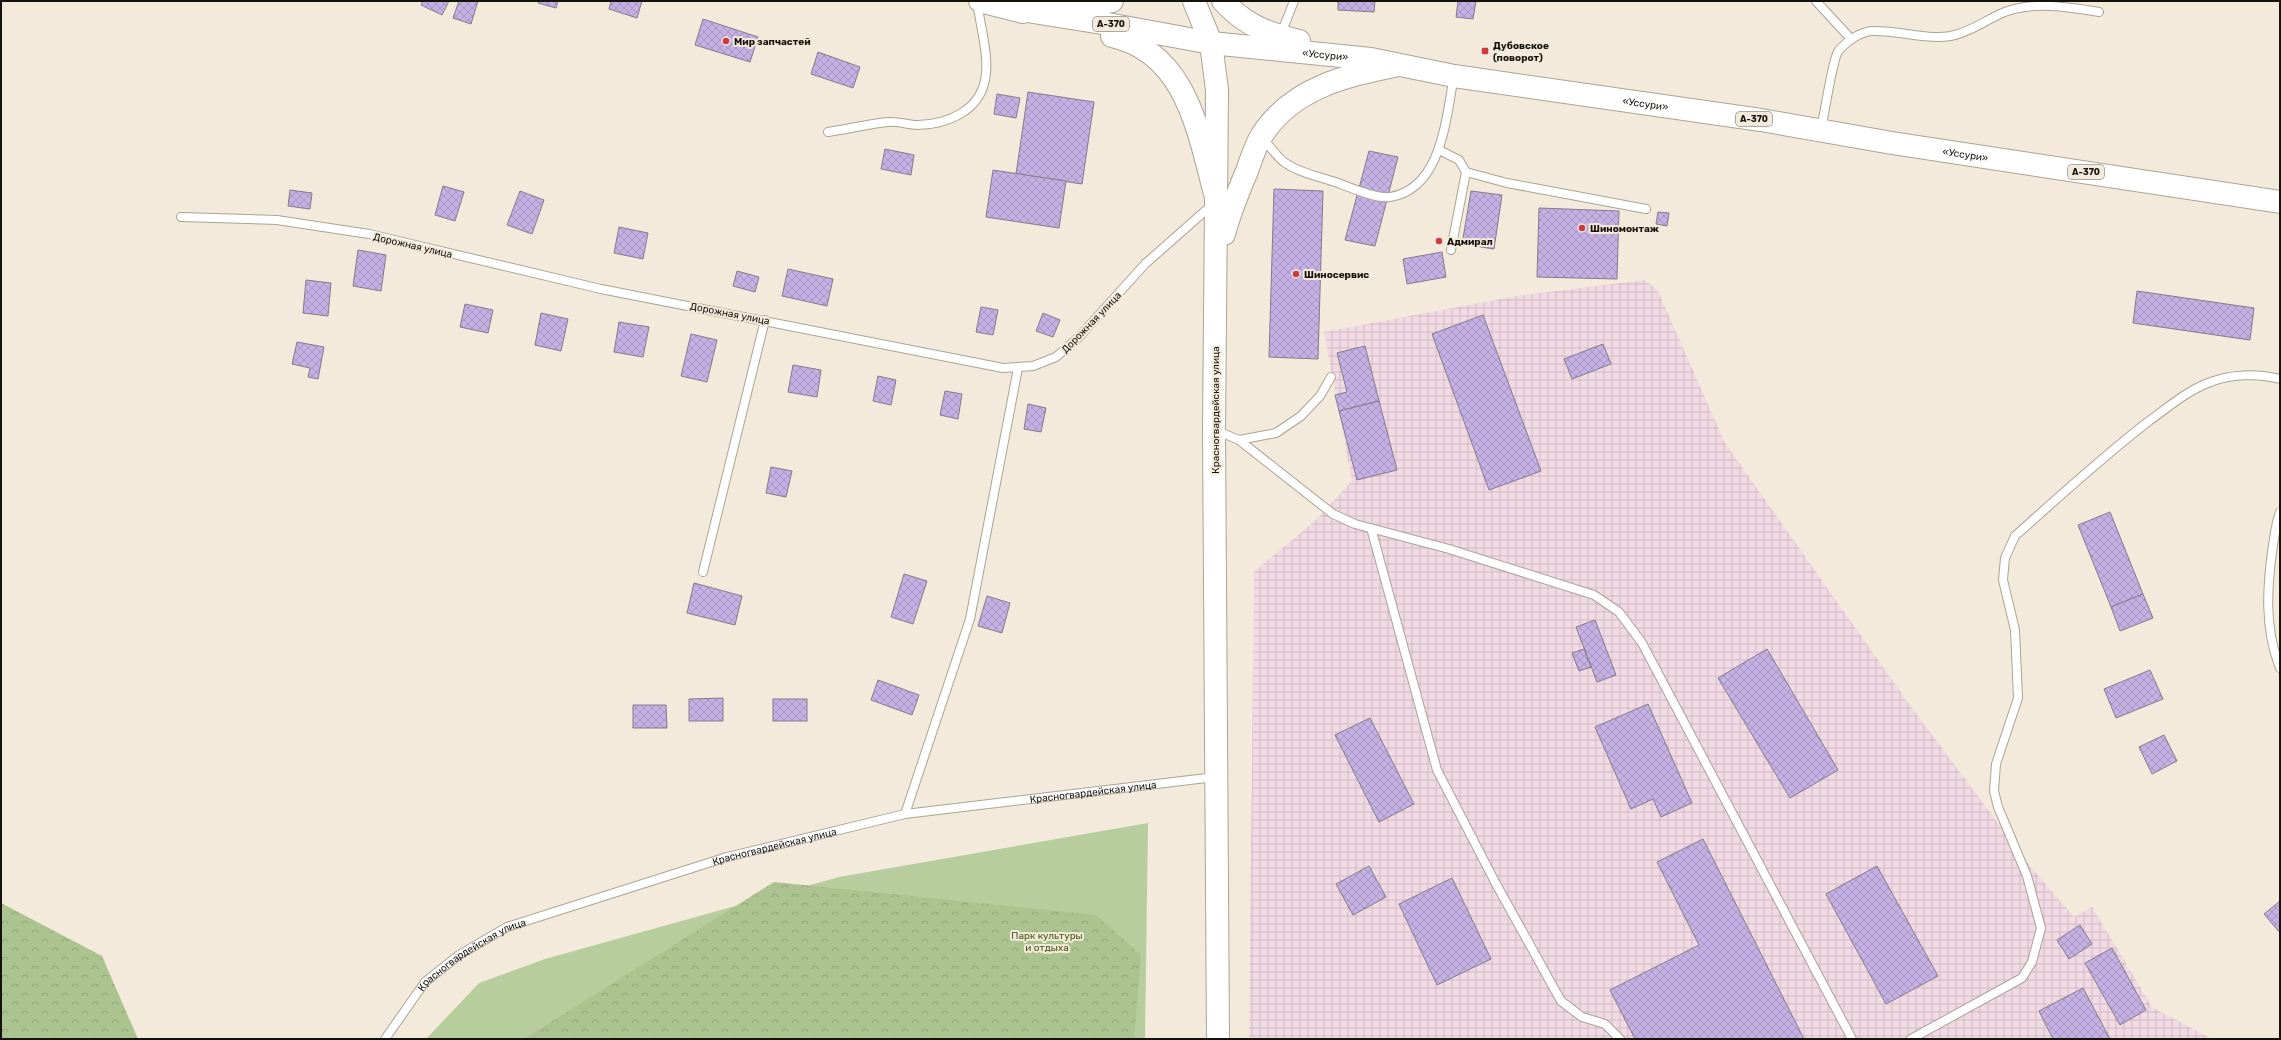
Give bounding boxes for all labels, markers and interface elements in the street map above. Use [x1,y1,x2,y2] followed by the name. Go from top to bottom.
[1093,17,1129,31] road number: А-370
[721,36,731,46] marker: Мир запчастей
[734,36,811,48] place label: Мир запчастей
[1493,40,1549,64] place label: Дубовское (поворот)
[1480,46,1490,56] marker: Дубовское (поворот)
[1302,47,1349,64] street label: «Уссури»
[1622,95,1669,114] street label: «Уссури»
[1736,112,1772,126] road number: А-370
[1942,146,1989,165] street label: «Уссури»
[2068,165,2104,179] road number: А-370
[1577,223,1587,233] marker: Шиномонтаж
[1590,223,1659,235] place label: Шиномонтаж
[372,231,453,261] street label: Дорожная улица
[1434,236,1444,246] marker: Адмирал
[1447,236,1493,248] place label: Адмирал
[1291,269,1301,279] marker: Шиносервис
[1304,269,1369,281] place label: Шиносервис
[1059,289,1124,356] street label: Дорожная улица
[689,300,771,328] street label: Дорожная улица
[1210,346,1222,474] street label: Красногвардейская улица
[1029,779,1157,806] street label: Красногвардейская улица
[711,826,838,868] street label: Красногвардейская улица
[415,916,527,994] street label: Красногвардейская улица
[1011,930,1083,954] park label: Парк культуры и отдыха

